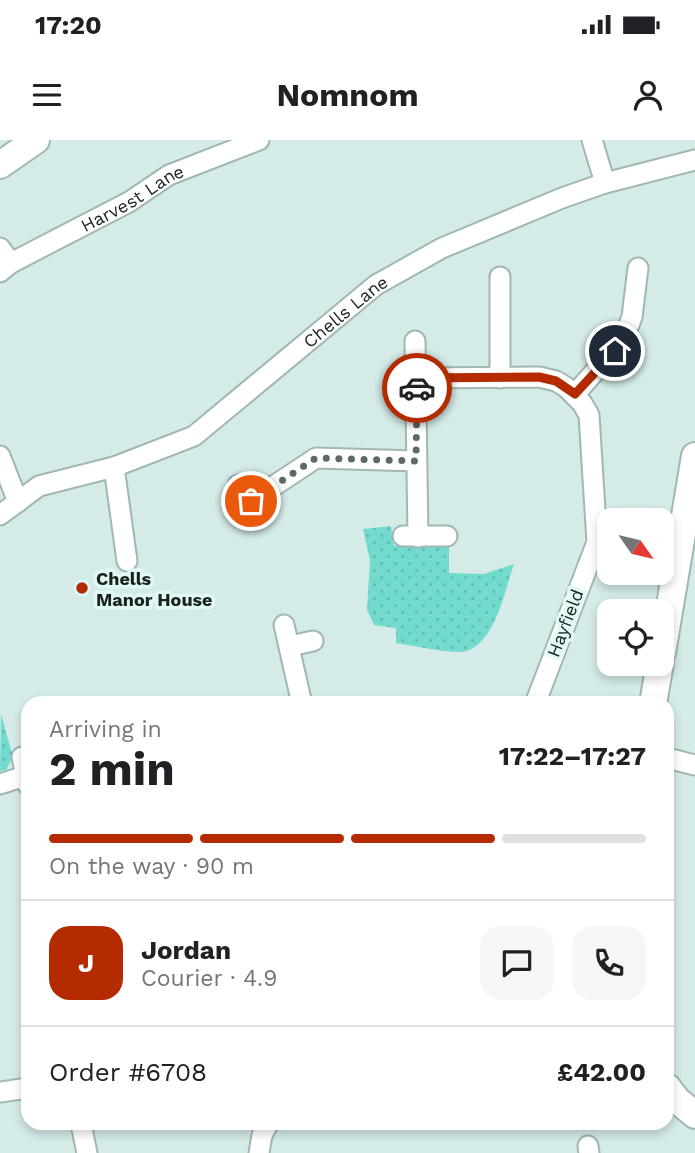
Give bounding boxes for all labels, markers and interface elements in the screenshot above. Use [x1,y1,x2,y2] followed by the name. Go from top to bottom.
[35,10,102,40] text: 17:20
[28,76,66,114] icon: menu
[276,76,419,114] text: Nomnom
[629,76,667,114] icon: person
[77,160,187,236] street label: Harvest Lane
[299,270,391,352] street label: Chells Lane
[585,321,645,381] pin
[596,332,634,370] icon: home
[382,353,452,423] courier
[398,369,436,407] icon: car
[221,471,281,531] pin
[232,482,270,520] icon: bag
[597,508,674,584] north arrow
[597,508,674,676] map controls
[96,568,213,610] place label: Chells Manor House
[74,580,90,596] marker: Chells Manor House
[542,586,588,660] street label: Hayfield
[597,599,674,676] button: locate
[49,716,162,743] text: Arriving in
[499,741,646,771] text: 17:22–17:27
[49,742,175,796] text: 2 min
[49,853,254,880] text: On the way · 90 m
[480,926,554,1000] button: chat
[572,926,646,1000] button: phone
[141,935,231,965] text: Jordan
[78,948,94,978] text: J
[141,965,277,992] text: Courier · 4.9
[49,1057,207,1087] text: Order #6708
[557,1057,646,1087] text: £42.00

